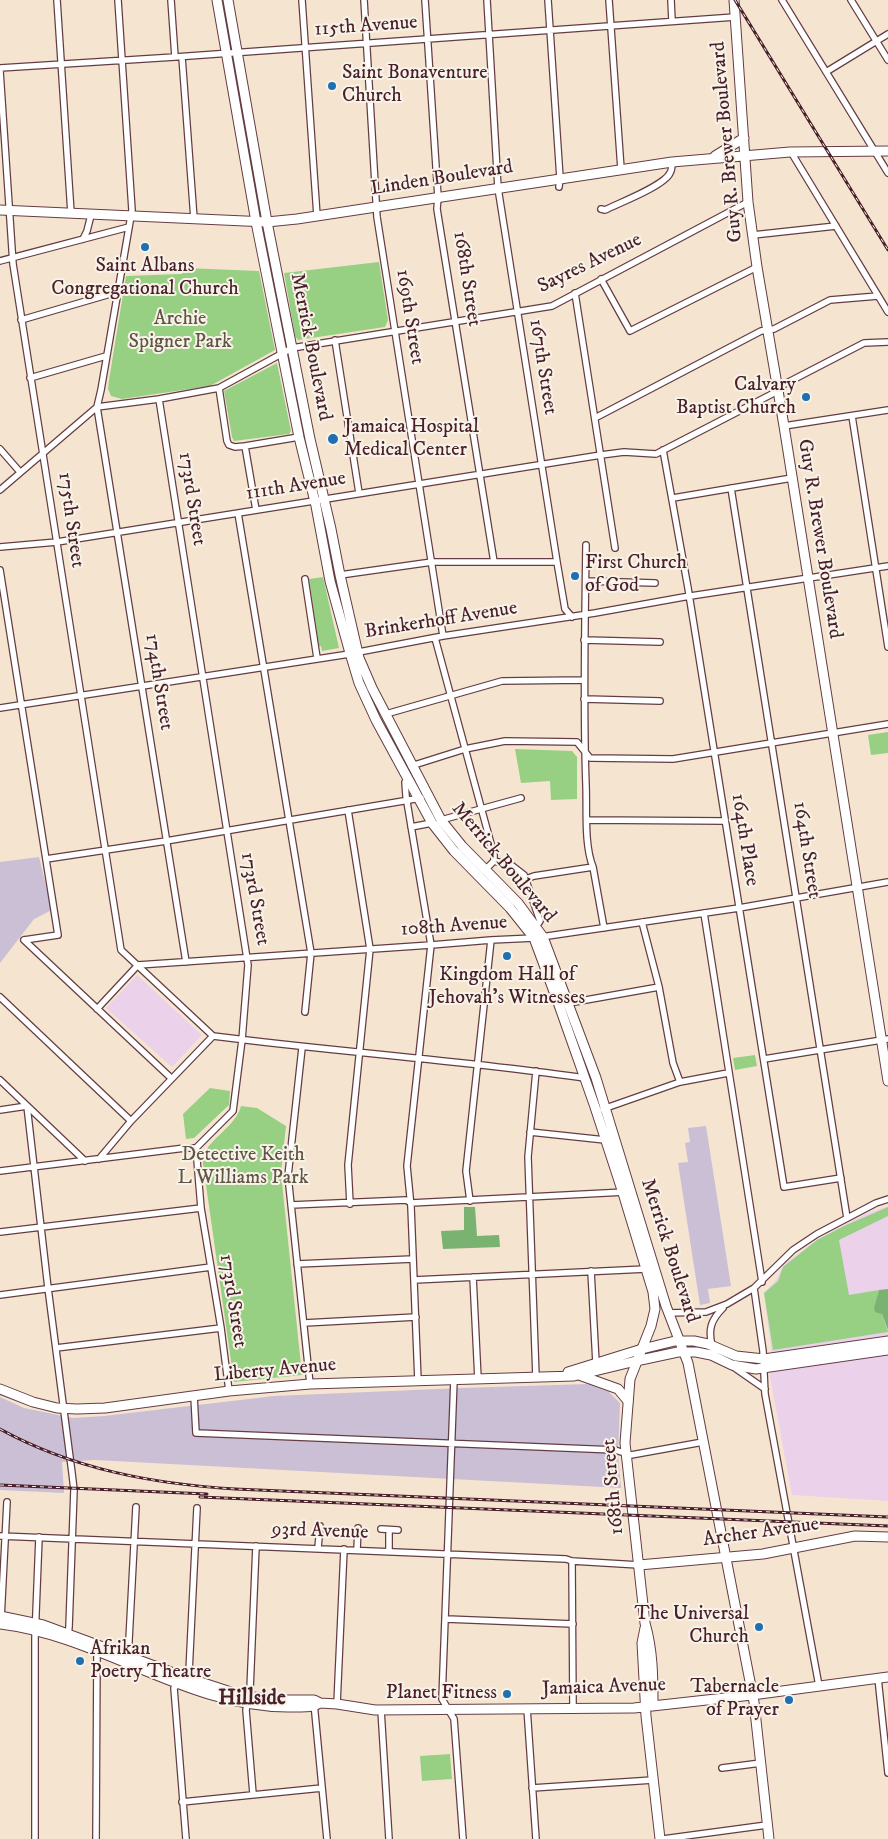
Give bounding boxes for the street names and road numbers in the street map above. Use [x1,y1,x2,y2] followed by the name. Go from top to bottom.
[314,11,418,43] street label: 115th Avenue
[707,40,749,244] street label: Guy R. Brewer Boulevard
[369,156,515,202] street label: Linden Boulevard
[534,229,646,299] street label: Sayres Avenue
[447,230,485,328] street label: 168th Street
[390,268,428,366] street label: 169th Street
[284,271,336,423] street label: Merrick Boulevard
[523,317,561,417] street label: 167th Street
[791,438,847,640] street label: Guy R. Brewer Boulevard
[172,451,210,547] street label: 173rd Street
[244,467,348,507] street label: 111th Avenue
[51,471,89,569] street label: 175th Street
[363,597,519,645] street label: Brinkerhoff Avenue
[139,632,177,732] street label: 174th Street
[725,792,763,888] street label: 164th Place
[446,798,560,928] street label: Merrick Boulevard
[787,800,825,900] street label: 164th Street
[234,850,274,948] street label: 173rd Street
[400,911,508,943] street label: 108th Avenue
[634,1176,704,1326] street label: Merrick Boulevard
[213,1253,251,1349] street label: 173rd Street
[213,1354,337,1388] street label: Liberty Avenue
[598,1438,630,1536] street label: 168th Street
[701,1513,821,1553] street label: Archer Avenue
[271,1518,369,1546] street label: 93rd Avenue
[542,1674,666,1702] street label: Jamaica Avenue

